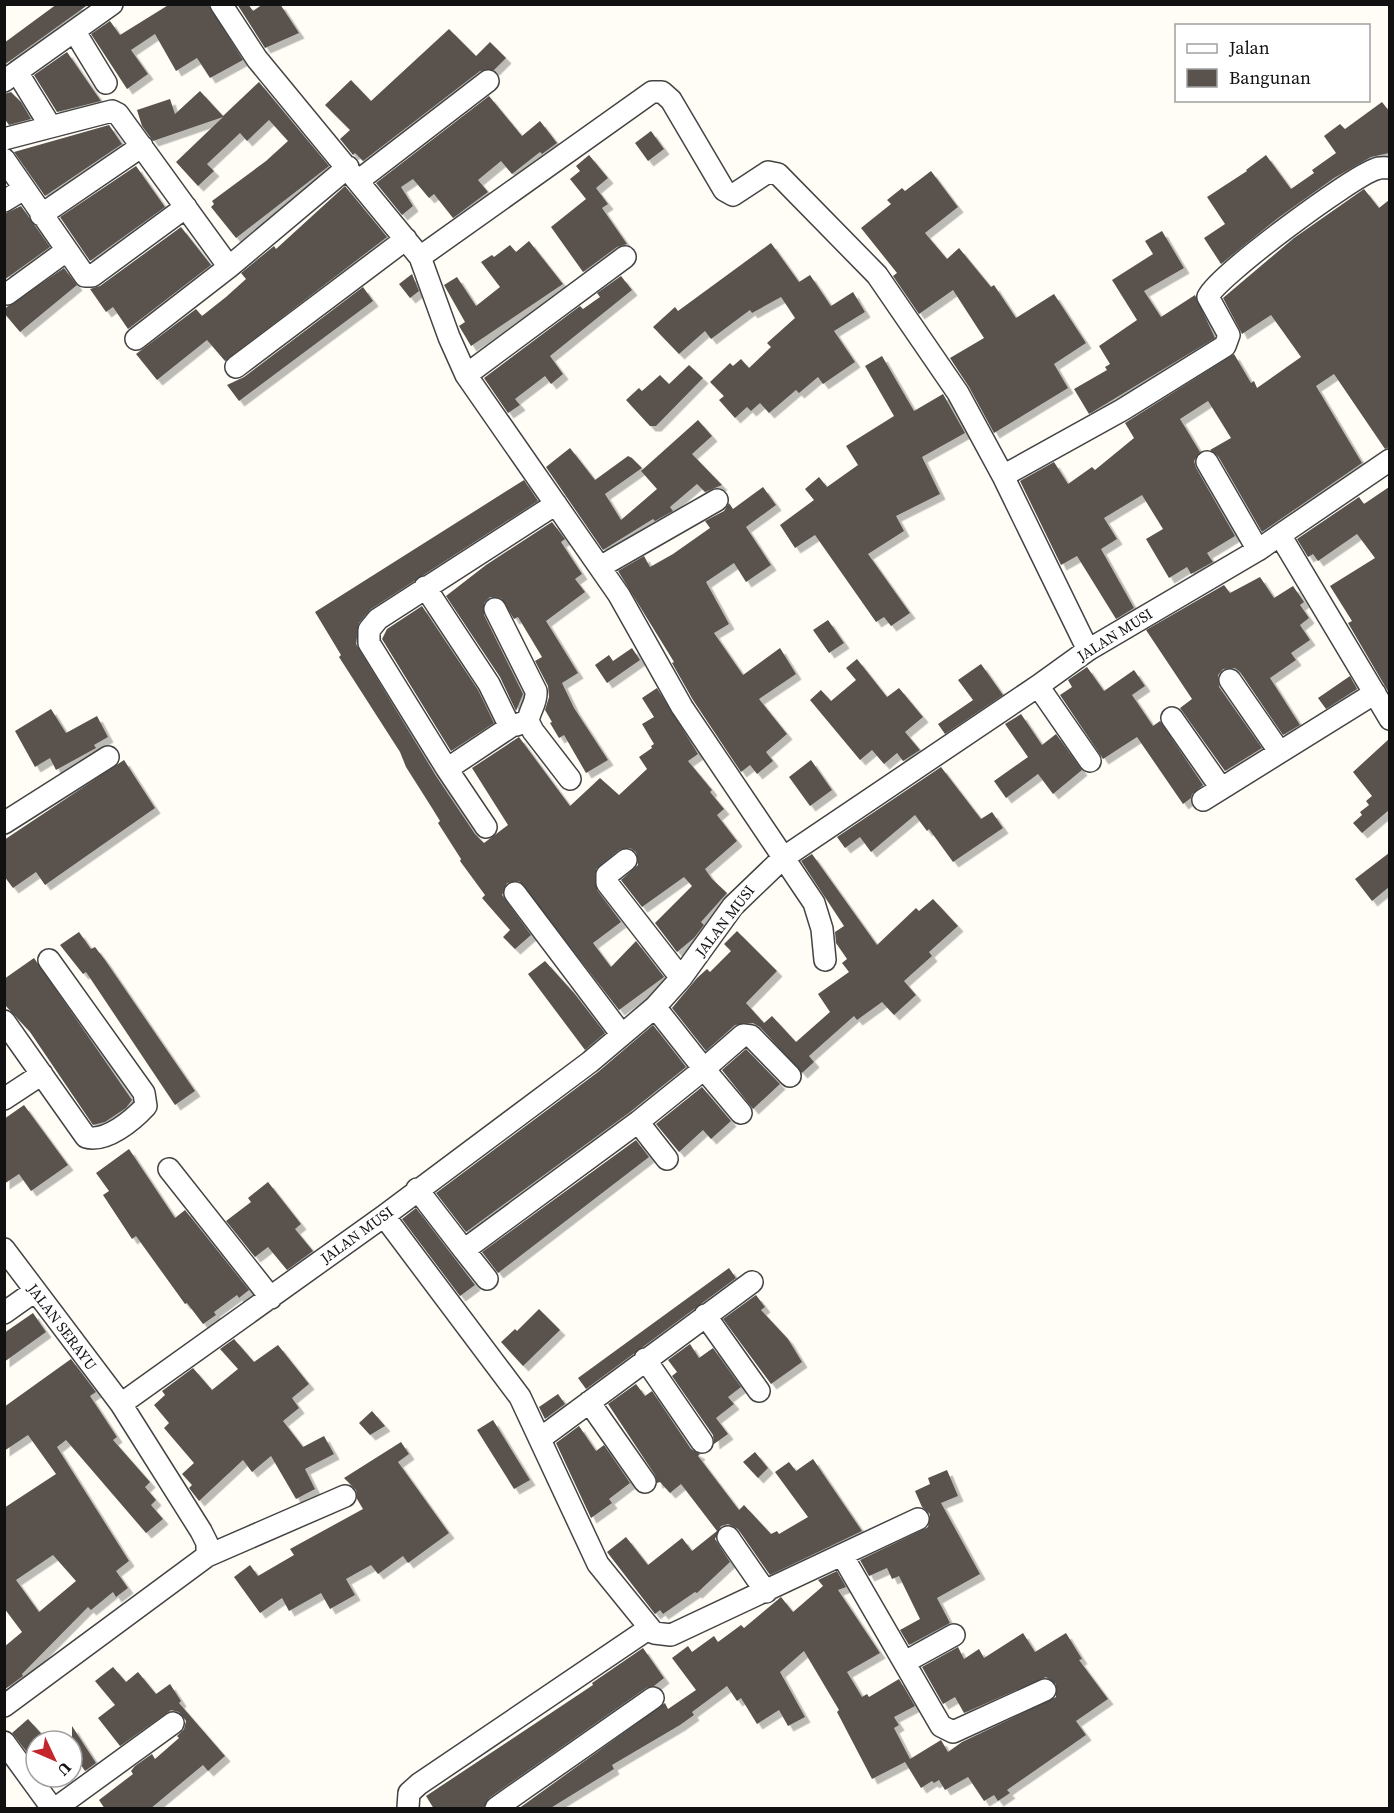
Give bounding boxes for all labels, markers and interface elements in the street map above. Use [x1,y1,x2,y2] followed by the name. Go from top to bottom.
[1175,24,1370,102] legend
[1228,35,1270,60] text: Jalan
[1229,65,1311,90] text: Bangunan
[1072,603,1156,667] street label: JALAN MUSI
[689,881,759,962] street label: JALAN MUSI
[315,1201,397,1269] street label: JALAN MUSI
[22,1278,102,1374] street label: JALAN SERAYU
[24,1729,84,1789] north arrow
[53,1758,77,1781] text: U

